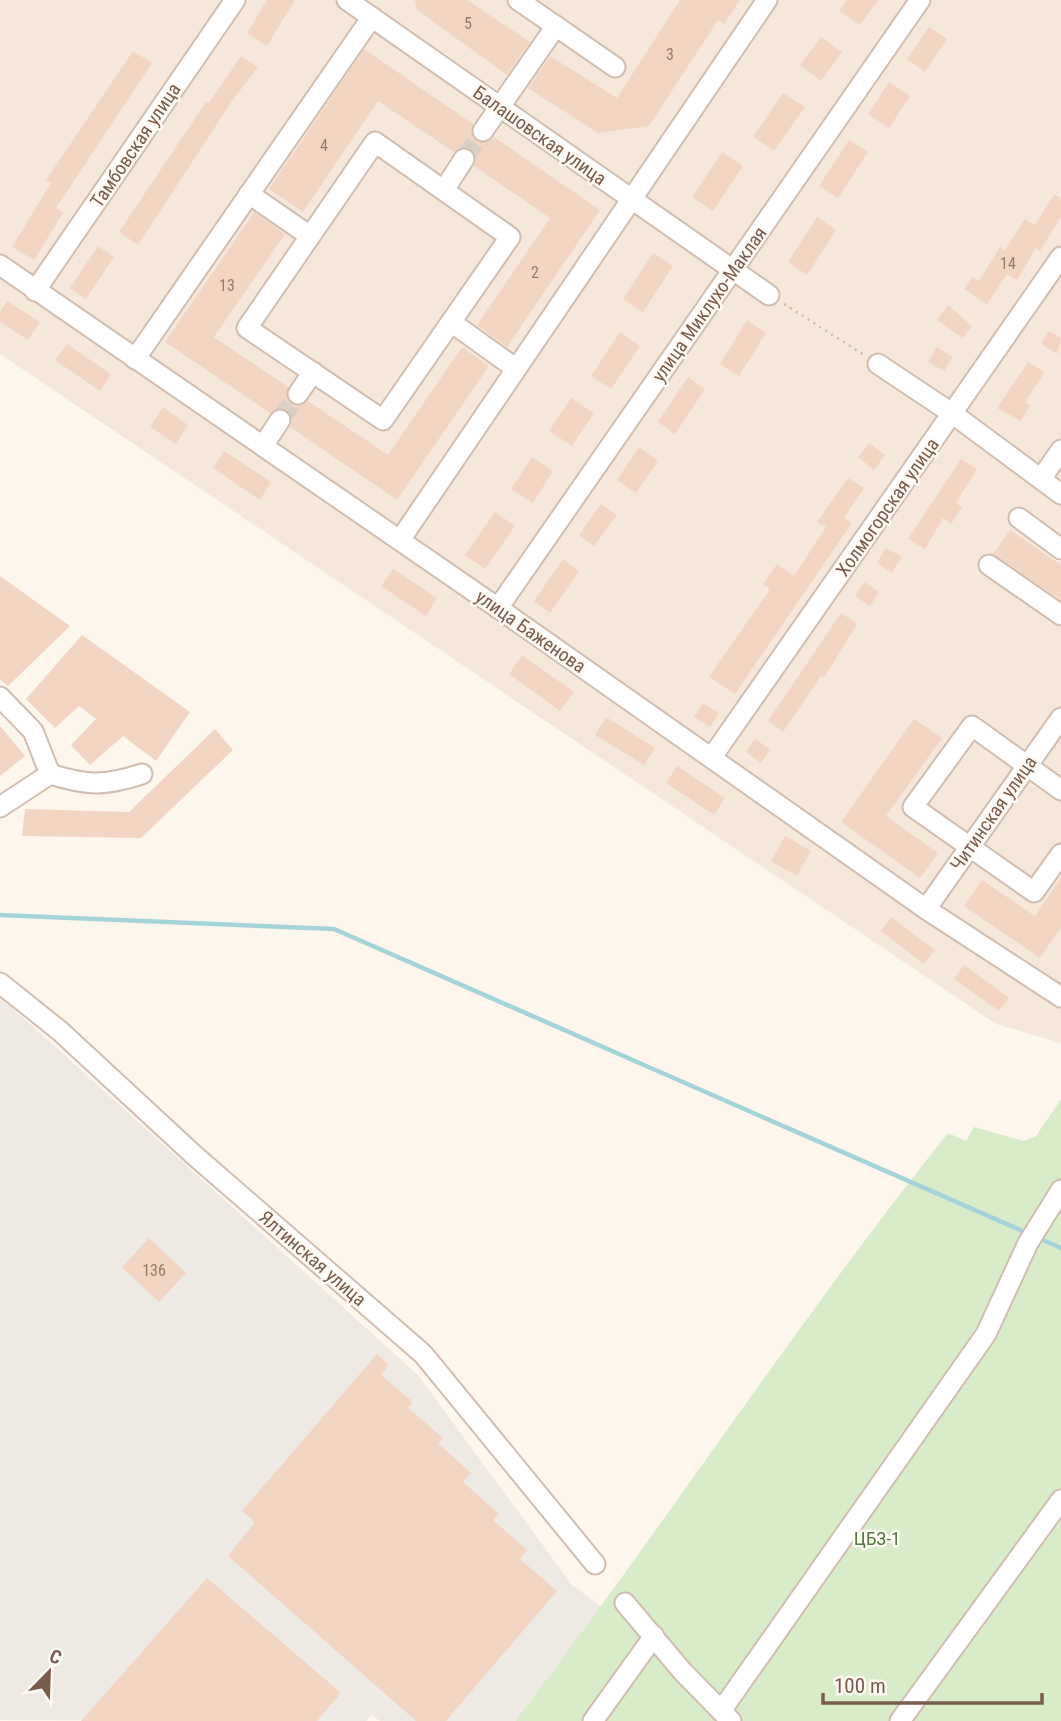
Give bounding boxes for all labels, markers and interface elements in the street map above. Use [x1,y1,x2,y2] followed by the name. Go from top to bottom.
[464,14,472,33] house number: 5
[666,45,674,64] house number: 3
[85,79,186,212] street label: Тамбовская улица
[469,81,611,190] street label: Балашовская улица
[320,136,328,155] house number: 4
[647,222,772,386] street label: улица Миклухо-Маклая
[1000,254,1016,273] house number: 14
[531,263,539,282] house number: 2
[219,276,235,295] house number: 13
[831,434,944,581] street label: Холмогорская улица
[471,585,590,678] street label: улица Баженова
[945,751,1042,875] street label: Читинская улица
[254,1206,371,1311] street label: Ялтинская улица
[142,1261,166,1280] house number: 136
[854,1527,900,1550] park label: ЦБЗ-1
[14,1637,84,1707] north arrow
[46,1644,65,1670] text: С
[823,1662,1042,1706] scale bar
[834,1674,886,1698] text: 100 m

